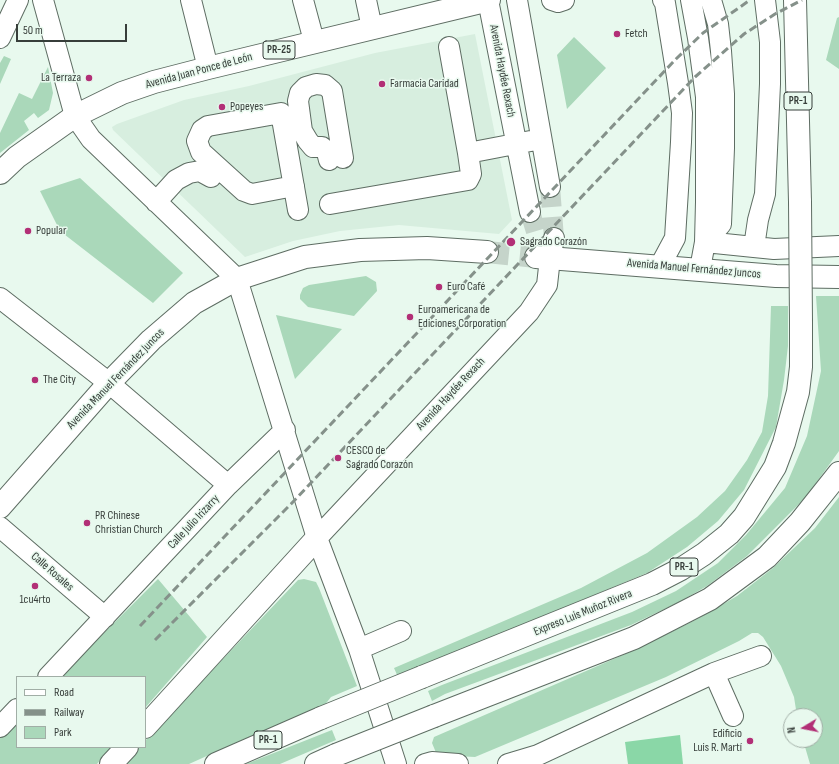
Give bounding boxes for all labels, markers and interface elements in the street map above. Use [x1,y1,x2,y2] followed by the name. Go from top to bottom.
[18,16,129,42] scale bar
[23,23,43,38] text: 50 m
[486,23,518,119] street label: Avenida Haydée Rexach
[625,27,648,41] place label: Fetch
[612,29,622,39] marker: Fetch
[263,41,295,59] road number: PR-25
[144,50,254,92] street label: Avenida Juan Ponce de León
[41,71,81,85] place label: La Terraza
[84,73,94,83] marker: La Terraza
[390,77,459,91] place label: Farmacia Caridad
[377,79,387,89] marker: Farmacia Caridad
[784,92,812,110] road number: PR-1
[230,100,263,114] place label: Popeyes
[217,102,227,112] marker: Popeyes
[36,224,66,238] place label: Popular
[23,226,33,236] marker: Popular
[520,235,587,249] place label: Sagrado Corazón
[505,236,517,248] marker: Sagrado Corazón
[626,256,762,282] street label: Avenida Manuel Fernández Juncos
[447,280,485,294] place label: Euro Café
[434,282,444,292] marker: Euro Café
[418,303,506,331] place label: Euroamericana de Ediciones Corporation
[405,312,415,322] marker: Euroamericana de Ediciones Corporation
[64,326,168,432] street label: Avenida Manuel Fernández Juncos
[414,355,488,433] street label: Avenida Haydée Rexach
[43,373,76,387] place label: The City
[30,375,40,385] marker: The City
[346,444,413,472] place label: CESCO de Sagrado Corazón
[333,453,343,463] marker: CESCO de Sagrado Corazón
[165,492,223,552] street label: Calle Julio Irizarry
[95,509,163,537] place label: PR Chinese Christian Church
[82,518,92,528] marker: PR Chinese Christian Church
[28,549,76,595] street label: Calle Rosales
[670,558,698,576] road number: PR-1
[30,581,40,591] marker: 1cu4rto
[532,587,634,639] street label: Expreso Luis Muñoz Rivera
[19,593,51,607] place label: 1cu4rto
[16,676,146,748] legend
[54,685,74,700] text: Road
[54,705,84,720] text: Railway
[783,708,823,748] north arrow
[54,725,72,740] text: Park
[785,726,799,734] text: N
[693,727,742,755] place label: Edificio Luis R. Martí
[254,731,282,749] road number: PR-1
[745,736,755,746] marker: Edificio Luis R. Martí

